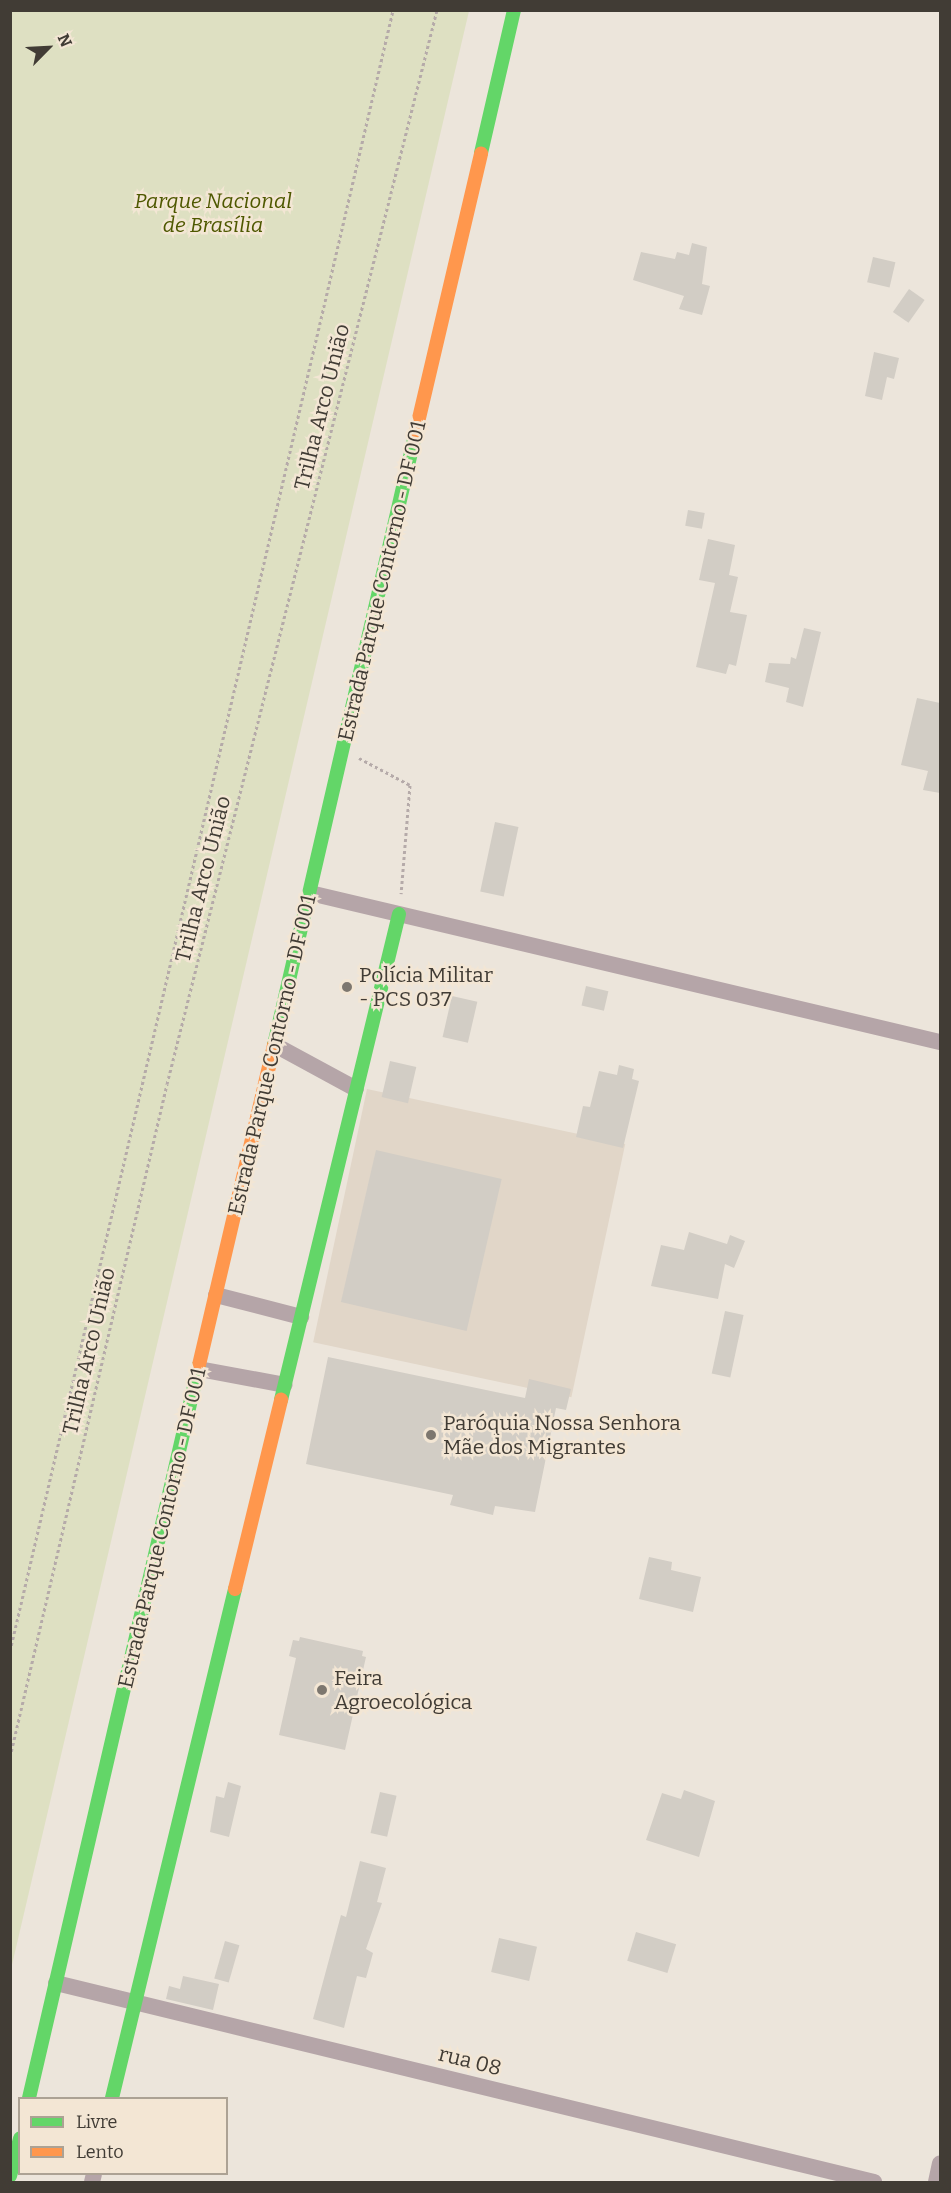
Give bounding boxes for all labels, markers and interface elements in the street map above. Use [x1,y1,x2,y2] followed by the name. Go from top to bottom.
[18,18,78,78] north arrow
[54,31,76,50] text: N
[134,188,292,238] park label: Parque Nacional de Brasília
[289,321,355,493] street label: Trilha Arco União
[333,418,431,744] street label: Estrada Parque Contorno - DF 001
[170,793,236,965] street label: Trilha Arco União
[223,892,321,1218] street label: Estrada Parque Contorno - DF 001
[359,962,493,1012] place label: Polícia Militar - PCS 037
[340,980,354,994] marker: Polícia Militar - PCS 037
[58,1265,120,1437] street label: Trilha Arco União
[113,1365,211,1691] street label: Estrada Parque Contorno - DF 001
[443,1410,681,1460] place label: Paróquia Nossa Senhora Mãe dos Migrantes
[424,1428,438,1442] marker: Paróquia Nossa Senhora Mãe dos Migrantes
[334,1665,472,1715] place label: Feira Agroecológica
[315,1683,329,1697] marker: Feira Agroecológica
[436,2041,504,2081] street label: rua 08
[18,2097,228,2175] legend
[76,2111,117,2133] text: Livre
[76,2141,124,2163] text: Lento

